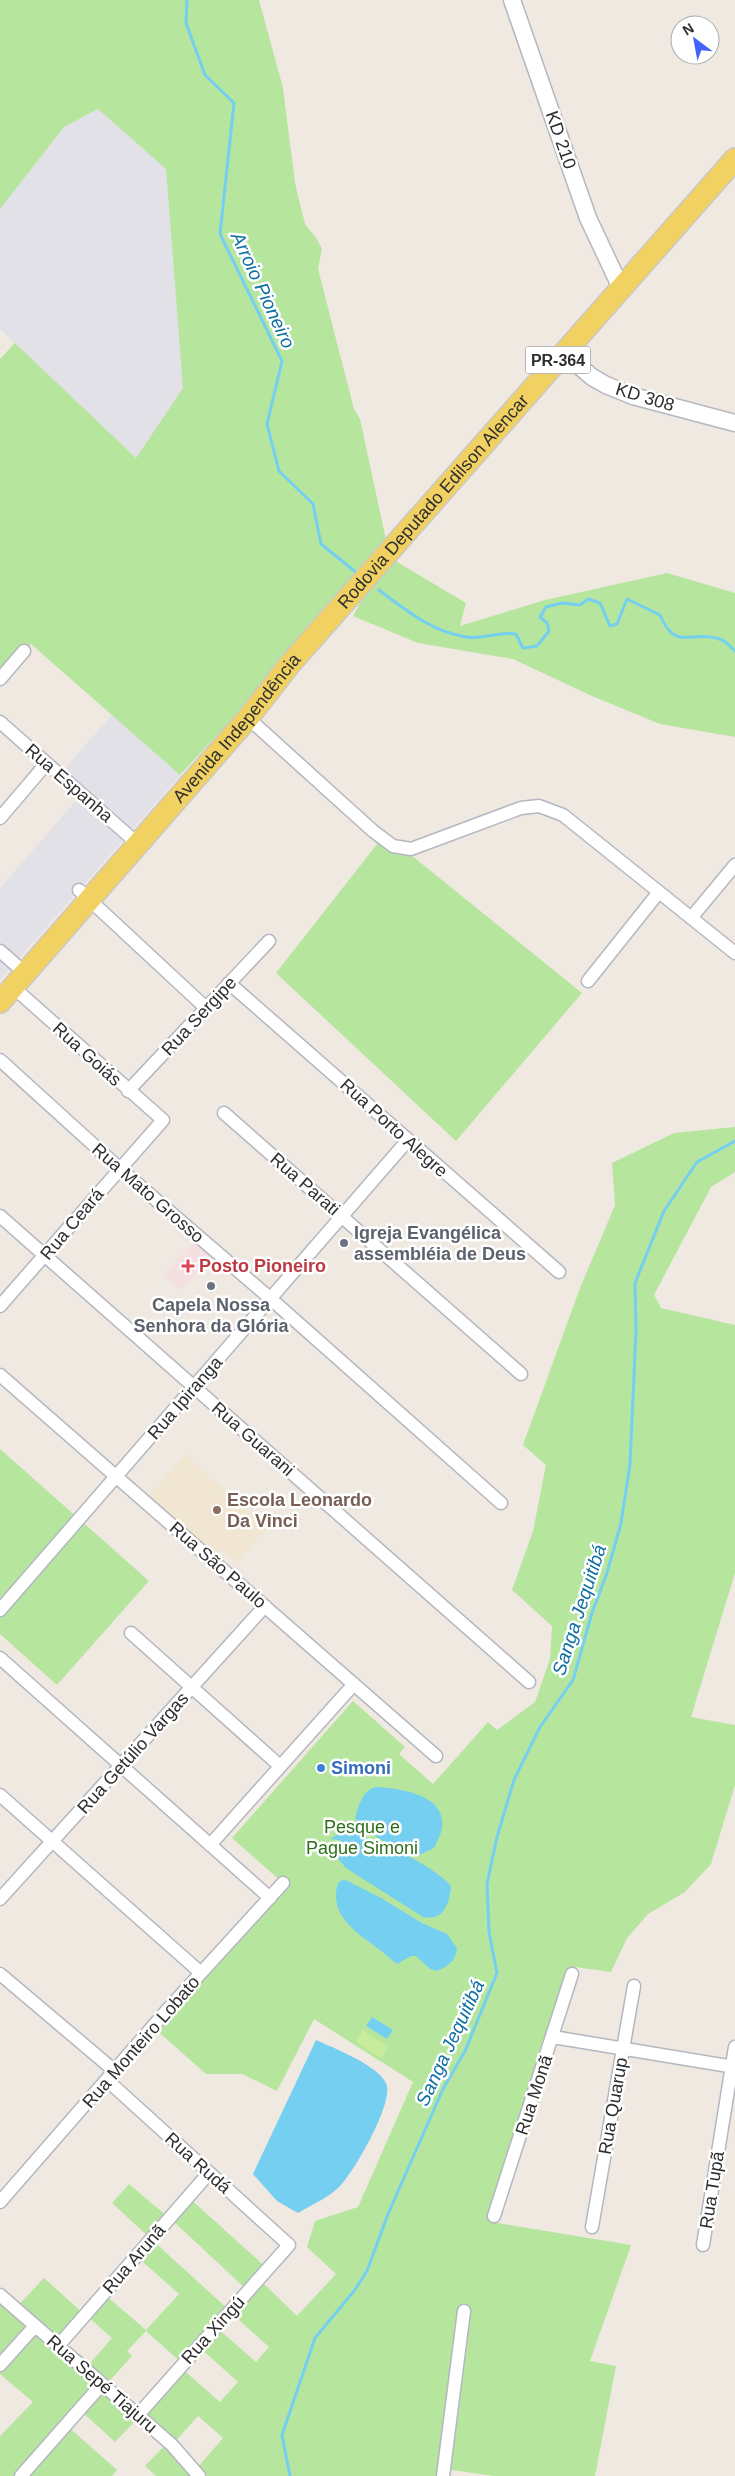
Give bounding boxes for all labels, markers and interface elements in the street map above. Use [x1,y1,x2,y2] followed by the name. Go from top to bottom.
[670,15,720,65] north arrow
[680,20,697,38] text: N
[542,108,580,172] street label: KD 210
[227,228,299,351] water label: Arroio Pioneiro
[526,346,590,374] road number: PR-364
[613,379,677,415] street label: KD 308
[334,391,533,613] street label: Rodovia Deputado Edilson Alencar
[169,649,305,807] street label: Avenida Independência
[21,740,117,827] street label: Rua Espanha
[158,973,240,1059] street label: Rua Sergipe
[49,1018,125,1090] street label: Rua Goiás
[336,1075,452,1181] street label: Rua Porto Alegre
[88,1139,208,1247] street label: Rua Mato Grosso
[266,1149,344,1219] street label: Rua Parati
[36,1183,108,1264] street label: Rua Ceará
[354,1223,526,1264] place label: Igreja Evangélica assembléia de Deus
[338,1237,350,1249] marker: Igreja Evangélica assembléia de Deus
[199,1256,326,1276] place label: Posto Pioneiro
[181,1259,195,1273] marker: Posto Pioneiro
[205,1280,217,1292] marker: Capela Nossa Senhora da Glória
[133,1295,290,1336] place label: Capela Nossa Senhora da Glória
[144,1352,227,1443] street label: Rua Ipiranga
[208,1398,298,1480] street label: Rua Guarani
[227,1490,372,1531] place label: Escola Leonardo Da Vinci
[211,1504,223,1516] marker: Escola Leonardo Da Vinci
[166,1518,270,1612] street label: Rua São Paulo
[548,1542,610,1678] water label: Sanga Jequitibá
[73,1688,193,1818] street label: Rua Getúlio Vargas
[331,1758,391,1778] place label: Simoni
[315,1762,327,1774] marker: Simoni
[306,1817,418,1858] park label: Pesque e Pague Simoni
[78,1972,204,2112] street label: Rua Monteiro Lobato
[412,1977,488,2109] water label: Sanga Jequitibá
[512,2051,557,2138] street label: Rua Monã
[595,2056,631,2156] street label: Rua Quarup
[161,2128,236,2198] street label: Rua Rudá
[696,2149,728,2230] street label: Rua Tupã
[99,2220,170,2298] street label: Rua Arunã
[177,2292,249,2368] street label: Rua Xingú
[43,2331,161,2437] street label: Rua Sepé Tiajuru

